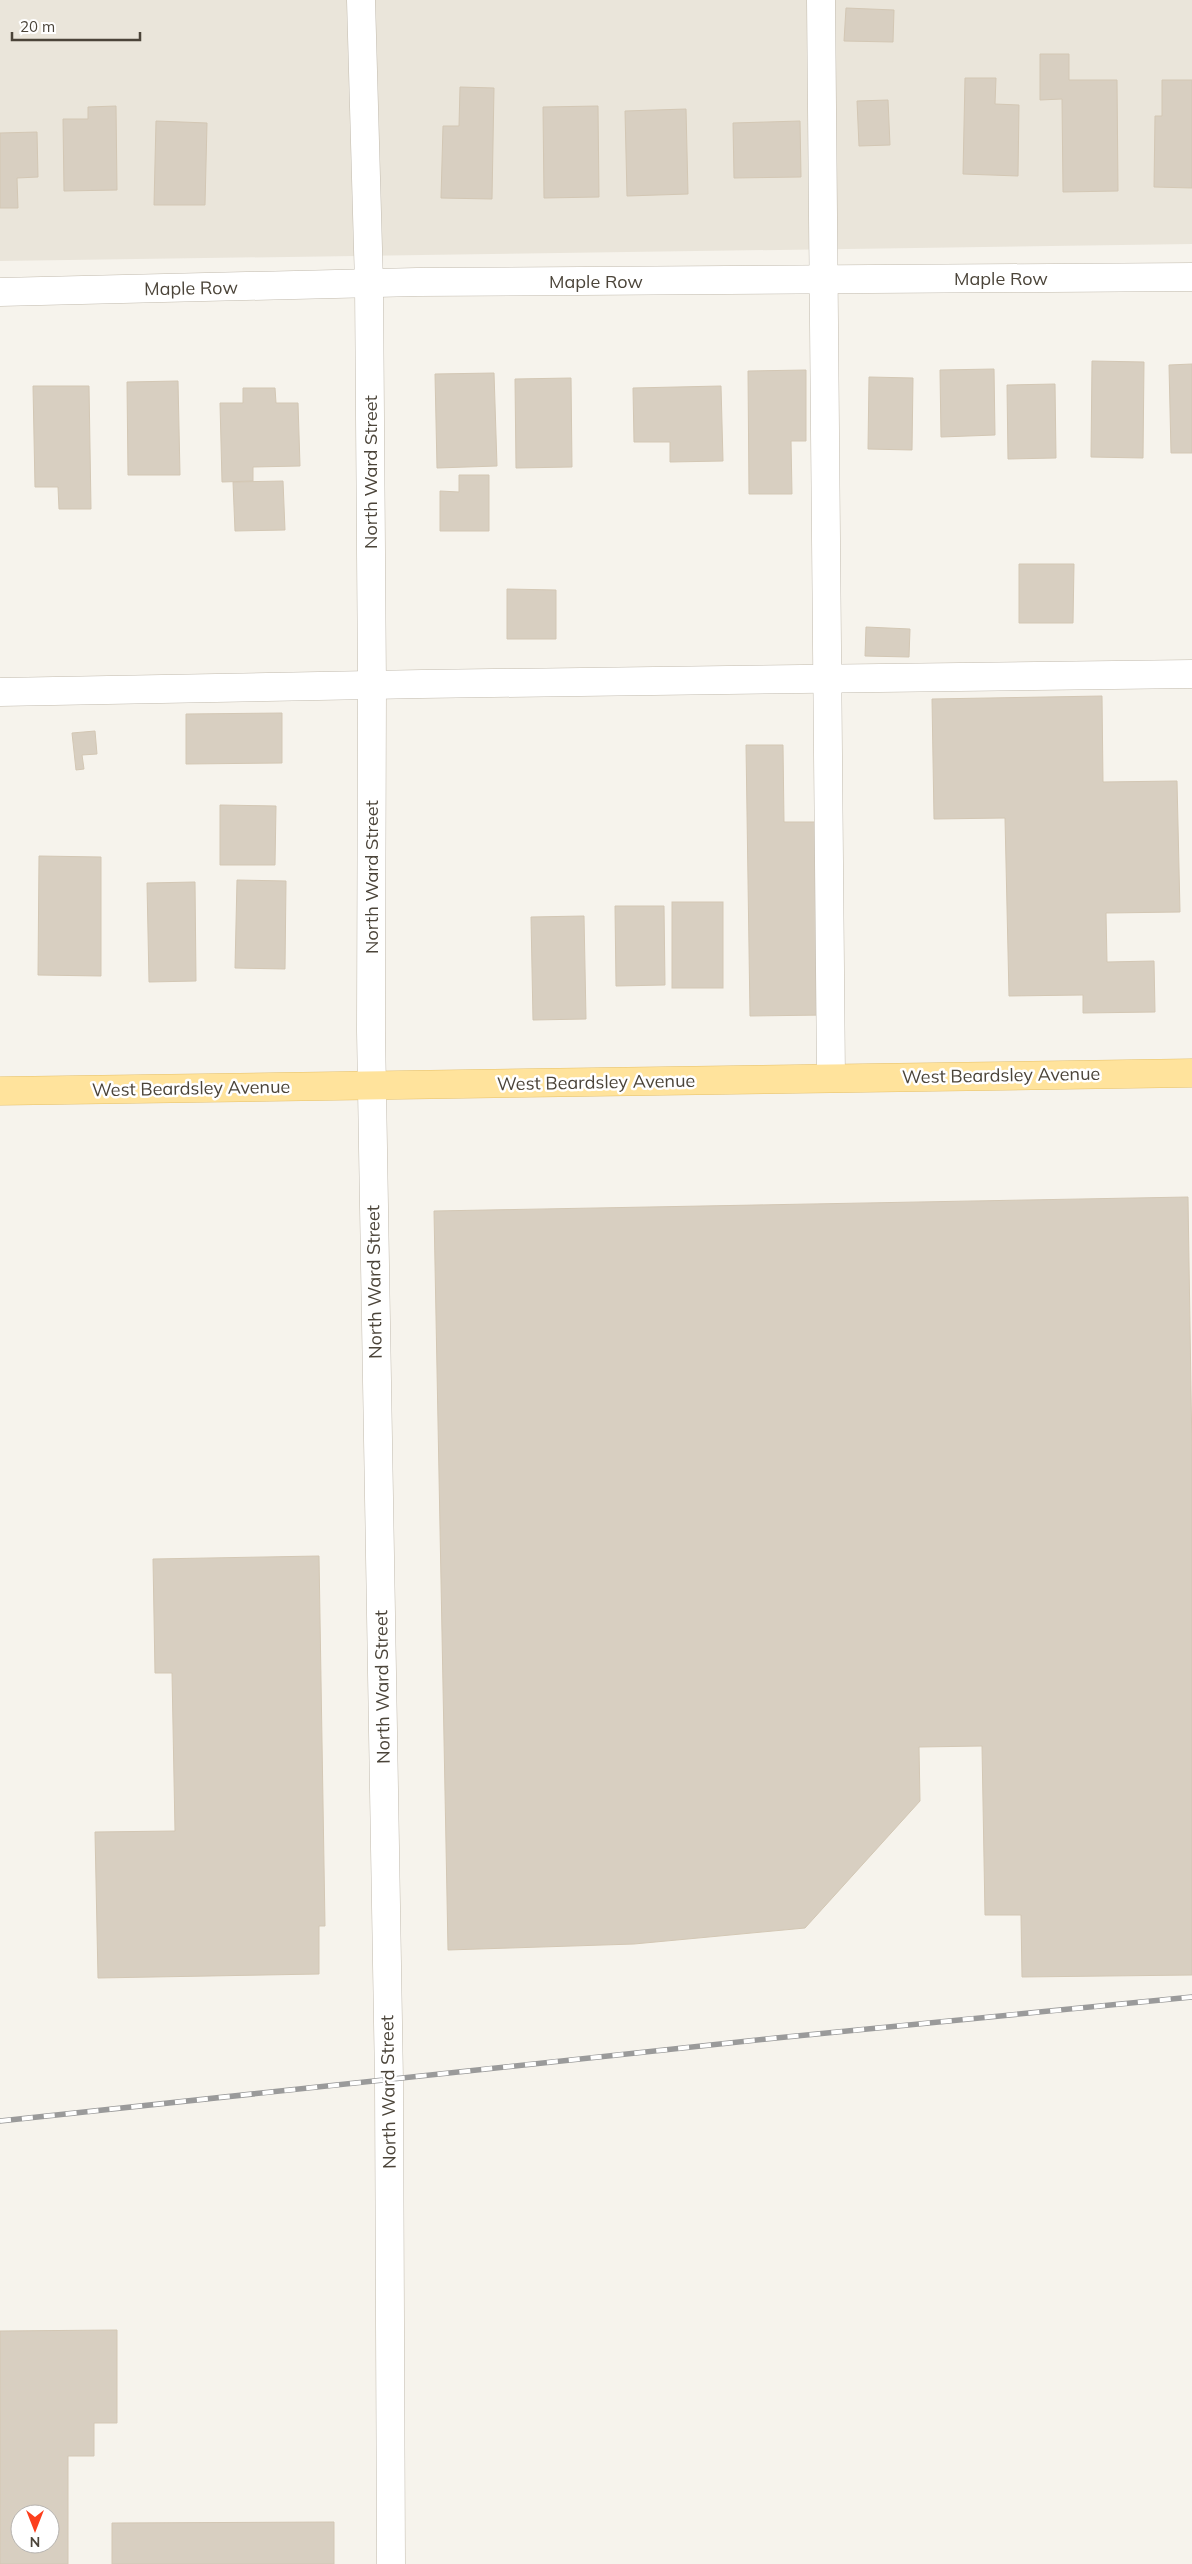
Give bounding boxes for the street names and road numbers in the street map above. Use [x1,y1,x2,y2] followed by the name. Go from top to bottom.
[954,267,1048,290] street label: Maple Row
[549,270,643,293] street label: Maple Row
[144,276,238,300] street label: Maple Row
[359,395,382,549] street label: North Ward Street
[360,800,383,954] street label: North Ward Street
[902,1062,1100,1088] street label: West Beardsley Avenue
[497,1069,695,1095] street label: West Beardsley Avenue
[92,1075,290,1101] street label: West Beardsley Avenue
[361,1205,387,1359] street label: North Ward Street
[369,1610,395,1764] street label: North Ward Street
[375,2015,401,2169] street label: North Ward Street

